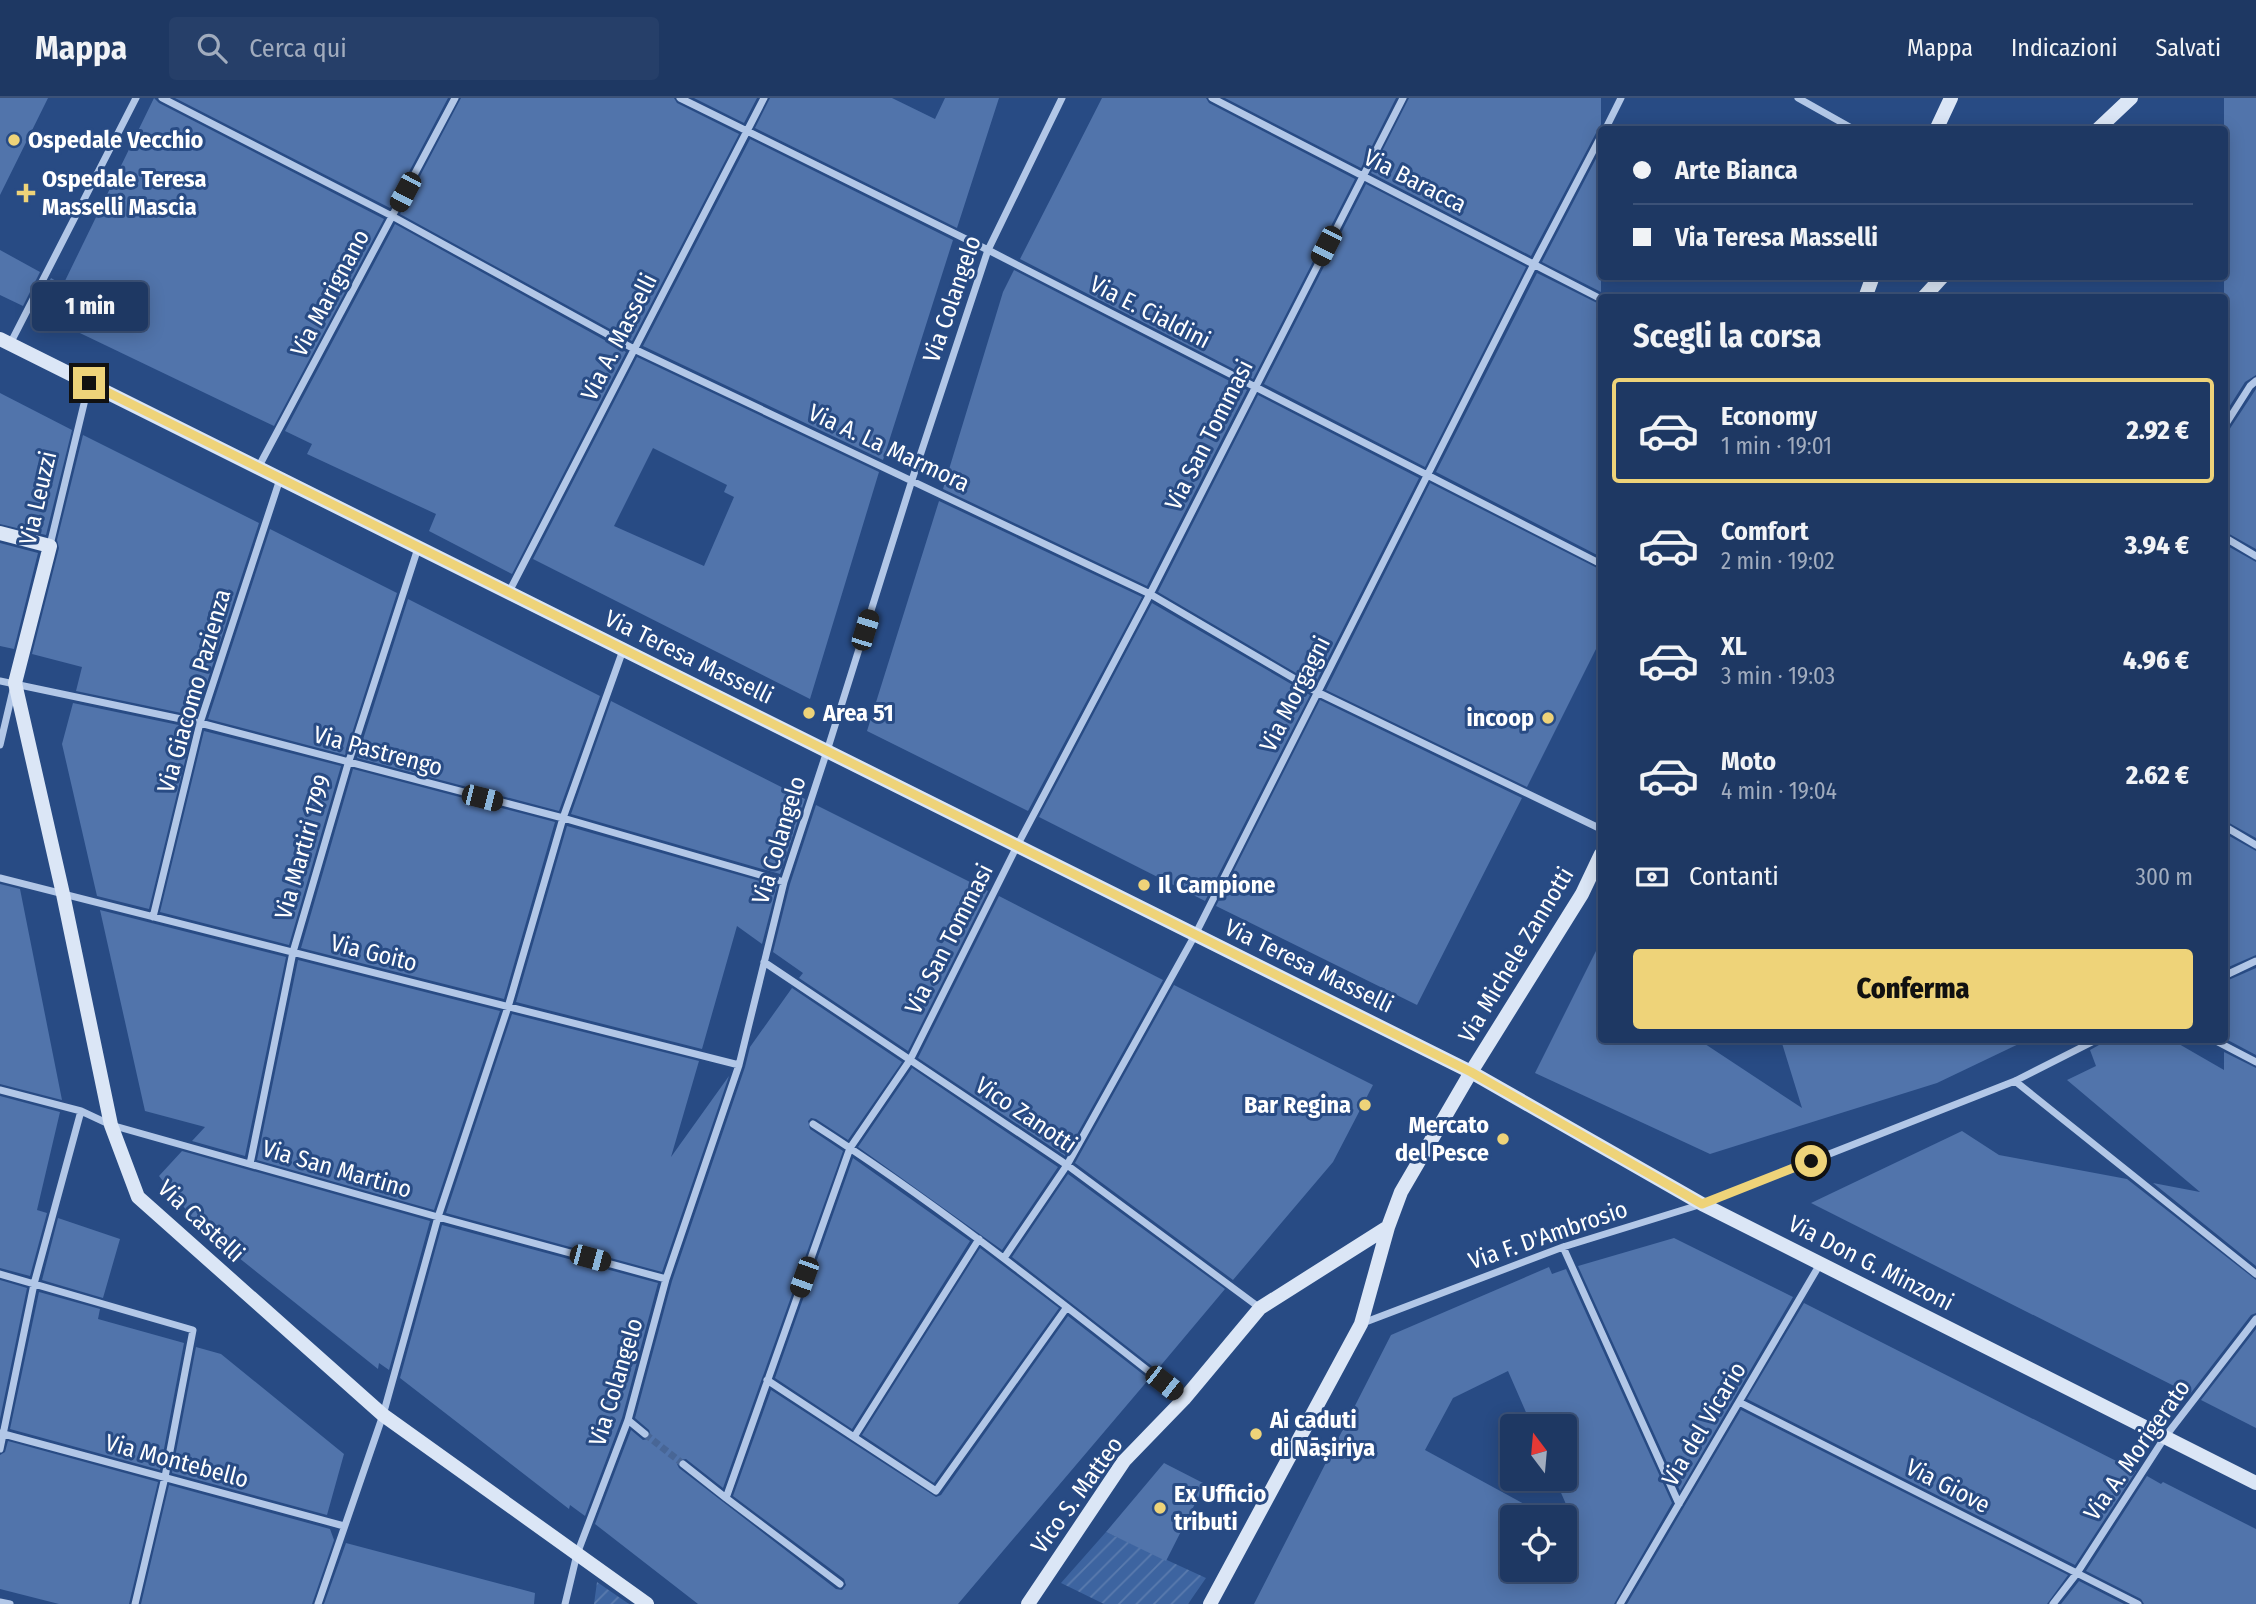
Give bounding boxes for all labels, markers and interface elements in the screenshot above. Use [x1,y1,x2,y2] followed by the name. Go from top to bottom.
[169,17,659,80] search box
[35,28,127,68] text: Mappa
[193,29,231,67] icon: search
[249,33,347,64] text: Cerca qui
[1907,34,1973,62] text: Mappa
[2011,34,2117,62] text: Indicazioni
[2155,34,2221,62] text: Salvati
[28,126,204,154] place label: Ospedale Vecchio
[6,132,22,148] marker: Ospedale Vecchio
[1359,143,1471,219] street label: Via Baracca
[1675,155,1798,186] text: Arte Bianca
[42,165,206,221] place label: Ospedale Teresa Masselli Mascia
[386,169,425,215] car
[16,183,36,203] marker: Ospedale Teresa Masselli Mascia
[1675,222,1878,253] text: Via Teresa Masselli
[1308,223,1345,269] car
[285,225,375,361] street label: Via Marignano
[917,232,987,366] street label: Via Colangelo
[575,269,663,405] street label: Via A. Masselli
[1085,270,1215,354] street label: Via E. Cialdini
[31,282,147,330] callout: 1 min
[65,292,115,320] text: 1 min
[1633,317,1821,355] text: Scegli la corsa
[1159,355,1259,515] street label: Via San Tommasi
[73,367,105,399] route end
[804,398,974,498] street label: Via A. La Marmora
[1637,399,1700,462] icon: car
[1721,401,1817,432] text: Economy
[2126,415,2189,446] text: 2.92 €
[1721,432,1832,460] text: 1 min · 19:01
[14,448,62,548] street label: Via Leuzzi
[1637,514,1700,577] icon: car
[1721,516,1809,547] text: Comfort
[2125,530,2189,561] text: 3.94 €
[1721,547,1835,575] text: 2 min · 19:02
[152,586,236,796] street label: Via Giacomo Pazienza
[600,604,778,710] street label: Via Teresa Masselli
[849,607,882,653] car
[1637,629,1700,692] icon: car
[1721,631,1747,662] text: XL
[1254,632,1336,756] street label: Via Morgagni
[2123,645,2189,676] text: 4.96 €
[1721,662,1835,690] text: 3 min · 19:03
[822,699,894,727] place label: Area 51
[1467,704,1534,732] place label: incoop
[801,705,817,721] marker: Area 51
[1540,710,1556,726] marker: incoop
[310,720,446,782] street label: Via Pastrengo
[1637,744,1700,807] icon: car
[1721,746,1776,777] text: Moto
[2126,760,2189,791] text: 2.62 €
[269,772,337,922] street label: Via Martiri 1799
[746,773,812,907] street label: Via Colangelo
[1721,777,1837,805] text: 4 min · 19:04
[460,783,505,813] car
[1633,858,1671,896] icon: cash
[899,859,999,1019] street label: Via San Tommasi
[1689,861,1779,892] text: Contanti
[1453,862,1579,1048] street label: Via Michele Zannotti
[2136,863,2193,891] text: 300 m
[1158,871,1275,899] place label: Il Campione
[1136,877,1152,893] marker: Il Campione
[1220,913,1398,1019] street label: Via Teresa Masselli
[328,929,420,977] street label: Via Goito
[1633,949,2193,1029] button: Conferma
[970,1071,1082,1159] street label: Vico Zanotti
[1244,1091,1351,1119] place label: Bar Regina
[1357,1097,1373,1113] marker: Bar Regina
[1395,1111,1489,1167] place label: Mercato del Pesce
[1495,1131,1511,1147] marker: Mercato del Pesce
[259,1134,415,1204] street label: Via San Martino
[1795,1145,1827,1177] route start
[152,1174,250,1268] street label: Via Castelli
[1465,1195,1631,1275] street label: Via F. D'Ambrosio
[1784,1209,1958,1317] street label: Via Don G. Minzoni
[567,1242,614,1274] car
[787,1254,822,1300] car
[583,1315,649,1449] street label: Via Colangelo
[1656,1357,1752,1491] street label: Via del Vicario
[1141,1362,1188,1404] car
[2078,1374,2196,1526] street label: Via A. Morigerato
[1269,1406,1375,1462] place label: Ai caduti di Nāṣiriya
[1500,1414,1577,1491] north arrow
[1500,1414,1577,1582] map controls
[1248,1426,1264,1442] marker: Ai caduti di Nāṣiriya
[102,1428,252,1494] street label: Via Montebello
[1025,1431,1129,1559] street label: Vico S. Matteo
[1901,1453,1995,1519] street label: Via Giove
[1174,1480,1266,1536] place label: Ex Ufficio tributi
[1152,1500,1168,1516] marker: Ex Ufficio tributi
[1500,1505,1577,1582] button: locate

